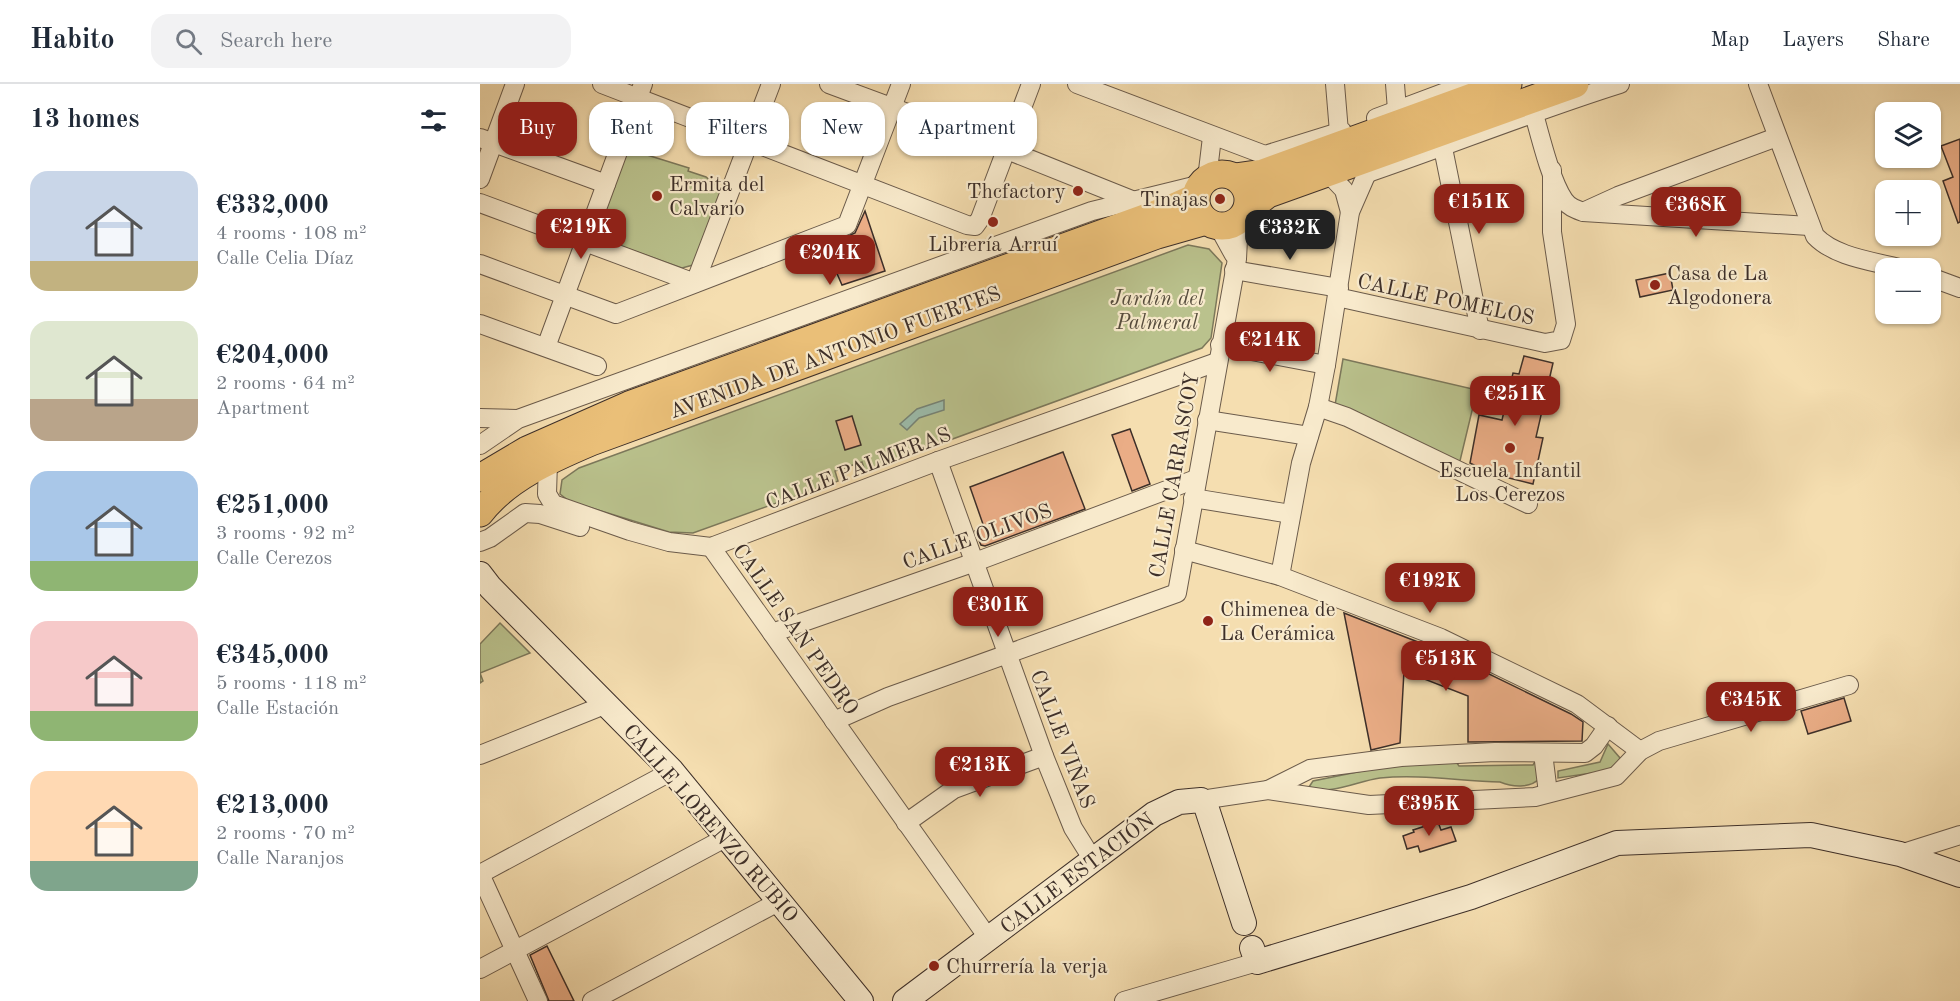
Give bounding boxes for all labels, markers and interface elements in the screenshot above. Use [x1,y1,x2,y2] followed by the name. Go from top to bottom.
[151,14,571,68] search box
[172,25,205,58] icon: search
[30,27,115,55] text: Habito
[220,30,332,52] text: Search here
[1710,30,1749,51] text: Map
[1782,30,1844,51] text: Layers
[1877,30,1930,51] text: Share
[498,102,577,156] chip: Buy
[589,102,674,156] chip: Rent
[686,102,789,156] chip: Filters
[801,102,885,156] chip: New
[897,102,1037,156] chip: Apartment
[1875,102,1941,324] map controls
[1875,102,1941,168] button: layers
[417,104,450,137] icon: filters
[30,107,139,133] text: 13 homes
[669,175,765,220] place label: Ermita del Calvario
[1875,180,1941,246] button: +
[966,182,1066,203] place label: Thcfactory
[1071,184,1085,198] marker: Thcfactory
[1437,184,1521,235] pin: €151K
[1654,187,1738,238] pin: €368K
[650,189,664,203] marker: Ermita del Calvario
[1139,190,1208,211] place label: Tinajas
[1213,192,1227,206] marker: Tinajas
[216,193,329,219] text: €332,000
[1448,193,1510,213] text: €151K
[78,195,150,267] icon: home
[1665,196,1727,216] text: €368K
[539,209,623,260] pin: €219K
[1248,210,1332,261] pin: €332K
[986,215,1000,229] marker: Librería Arruí
[550,218,612,238] text: €219K
[1259,219,1321,239] text: €332K
[216,224,366,244] text: 4 rooms · 108 m²
[788,235,872,286] pin: €204K
[928,235,1058,256] place label: Librería Arruí
[799,244,861,264] text: €204K
[216,249,353,269] text: Calle Celia Díaz
[1875,258,1941,324] button: −
[1667,264,1772,309] place label: Casa de La Algodonera
[1355,271,1536,329] street label: CALLE POMELOS
[1648,278,1662,292] marker: Casa de La Algodonera
[667,284,1004,423] street label: AVENIDA DE ANTONIO FUERTES
[1110,289,1204,334] park label: Jardín del Palmeral
[1228,322,1312,373] pin: €214K
[1239,331,1301,351] text: €214K
[216,343,329,369] text: €204,000
[78,345,150,417] icon: home
[1147,371,1204,580] street label: CALLE CARRASCOY
[216,374,355,394] text: 2 rooms · 64 m²
[1473,376,1557,427] pin: €251K
[1484,385,1546,405] text: €251K
[216,399,310,419] text: Apartment
[763,424,954,514] street label: CALLE PALMERAS
[1503,441,1517,455] marker: Escuela Infantil Los Cerezos
[1439,461,1582,506] place label: Escuela Infantil Los Cerezos
[216,493,329,519] text: €251,000
[78,495,150,567] icon: home
[900,501,1055,574] street label: CALLE OLIVOS
[216,524,355,544] text: 3 rooms · 92 m²
[728,541,862,719] street label: CALLE SAN PEDRO
[216,549,332,569] text: Calle Cerezos
[1388,563,1472,614] pin: €192K
[1399,572,1461,592] text: €192K
[956,587,1040,638] pin: €301K
[967,596,1029,616] text: €301K
[1220,600,1335,645] place label: Chimenea de La Cerámica
[1201,614,1215,628] marker: Chimenea de La Cerámica
[1404,641,1488,692] pin: €513K
[216,643,329,669] text: €345,000
[78,645,150,717] icon: home
[1415,650,1477,670] text: €513K
[1026,666,1102,812] street label: CALLE VIÑAS
[216,674,366,694] text: 5 rooms · 118 m²
[1709,682,1793,733] pin: €345K
[1720,691,1782,711] text: €345K
[216,699,339,719] text: Calle Estación
[618,721,801,927] street label: CALLE LORENZO RUBIO
[938,747,1022,798] pin: €213K
[949,756,1011,776] text: €213K
[1387,786,1471,837] pin: €395K
[216,793,329,819] text: €213,000
[78,795,150,867] icon: home
[1398,795,1460,815] text: €395K
[994,806,1159,939] street label: CALLE ESTACIÓN
[216,824,355,844] text: 2 rooms · 70 m²
[216,849,344,869] text: Calle Naranjos
[946,957,1108,978] place label: Churrería la verja
[927,959,941,973] marker: Churrería la verja

